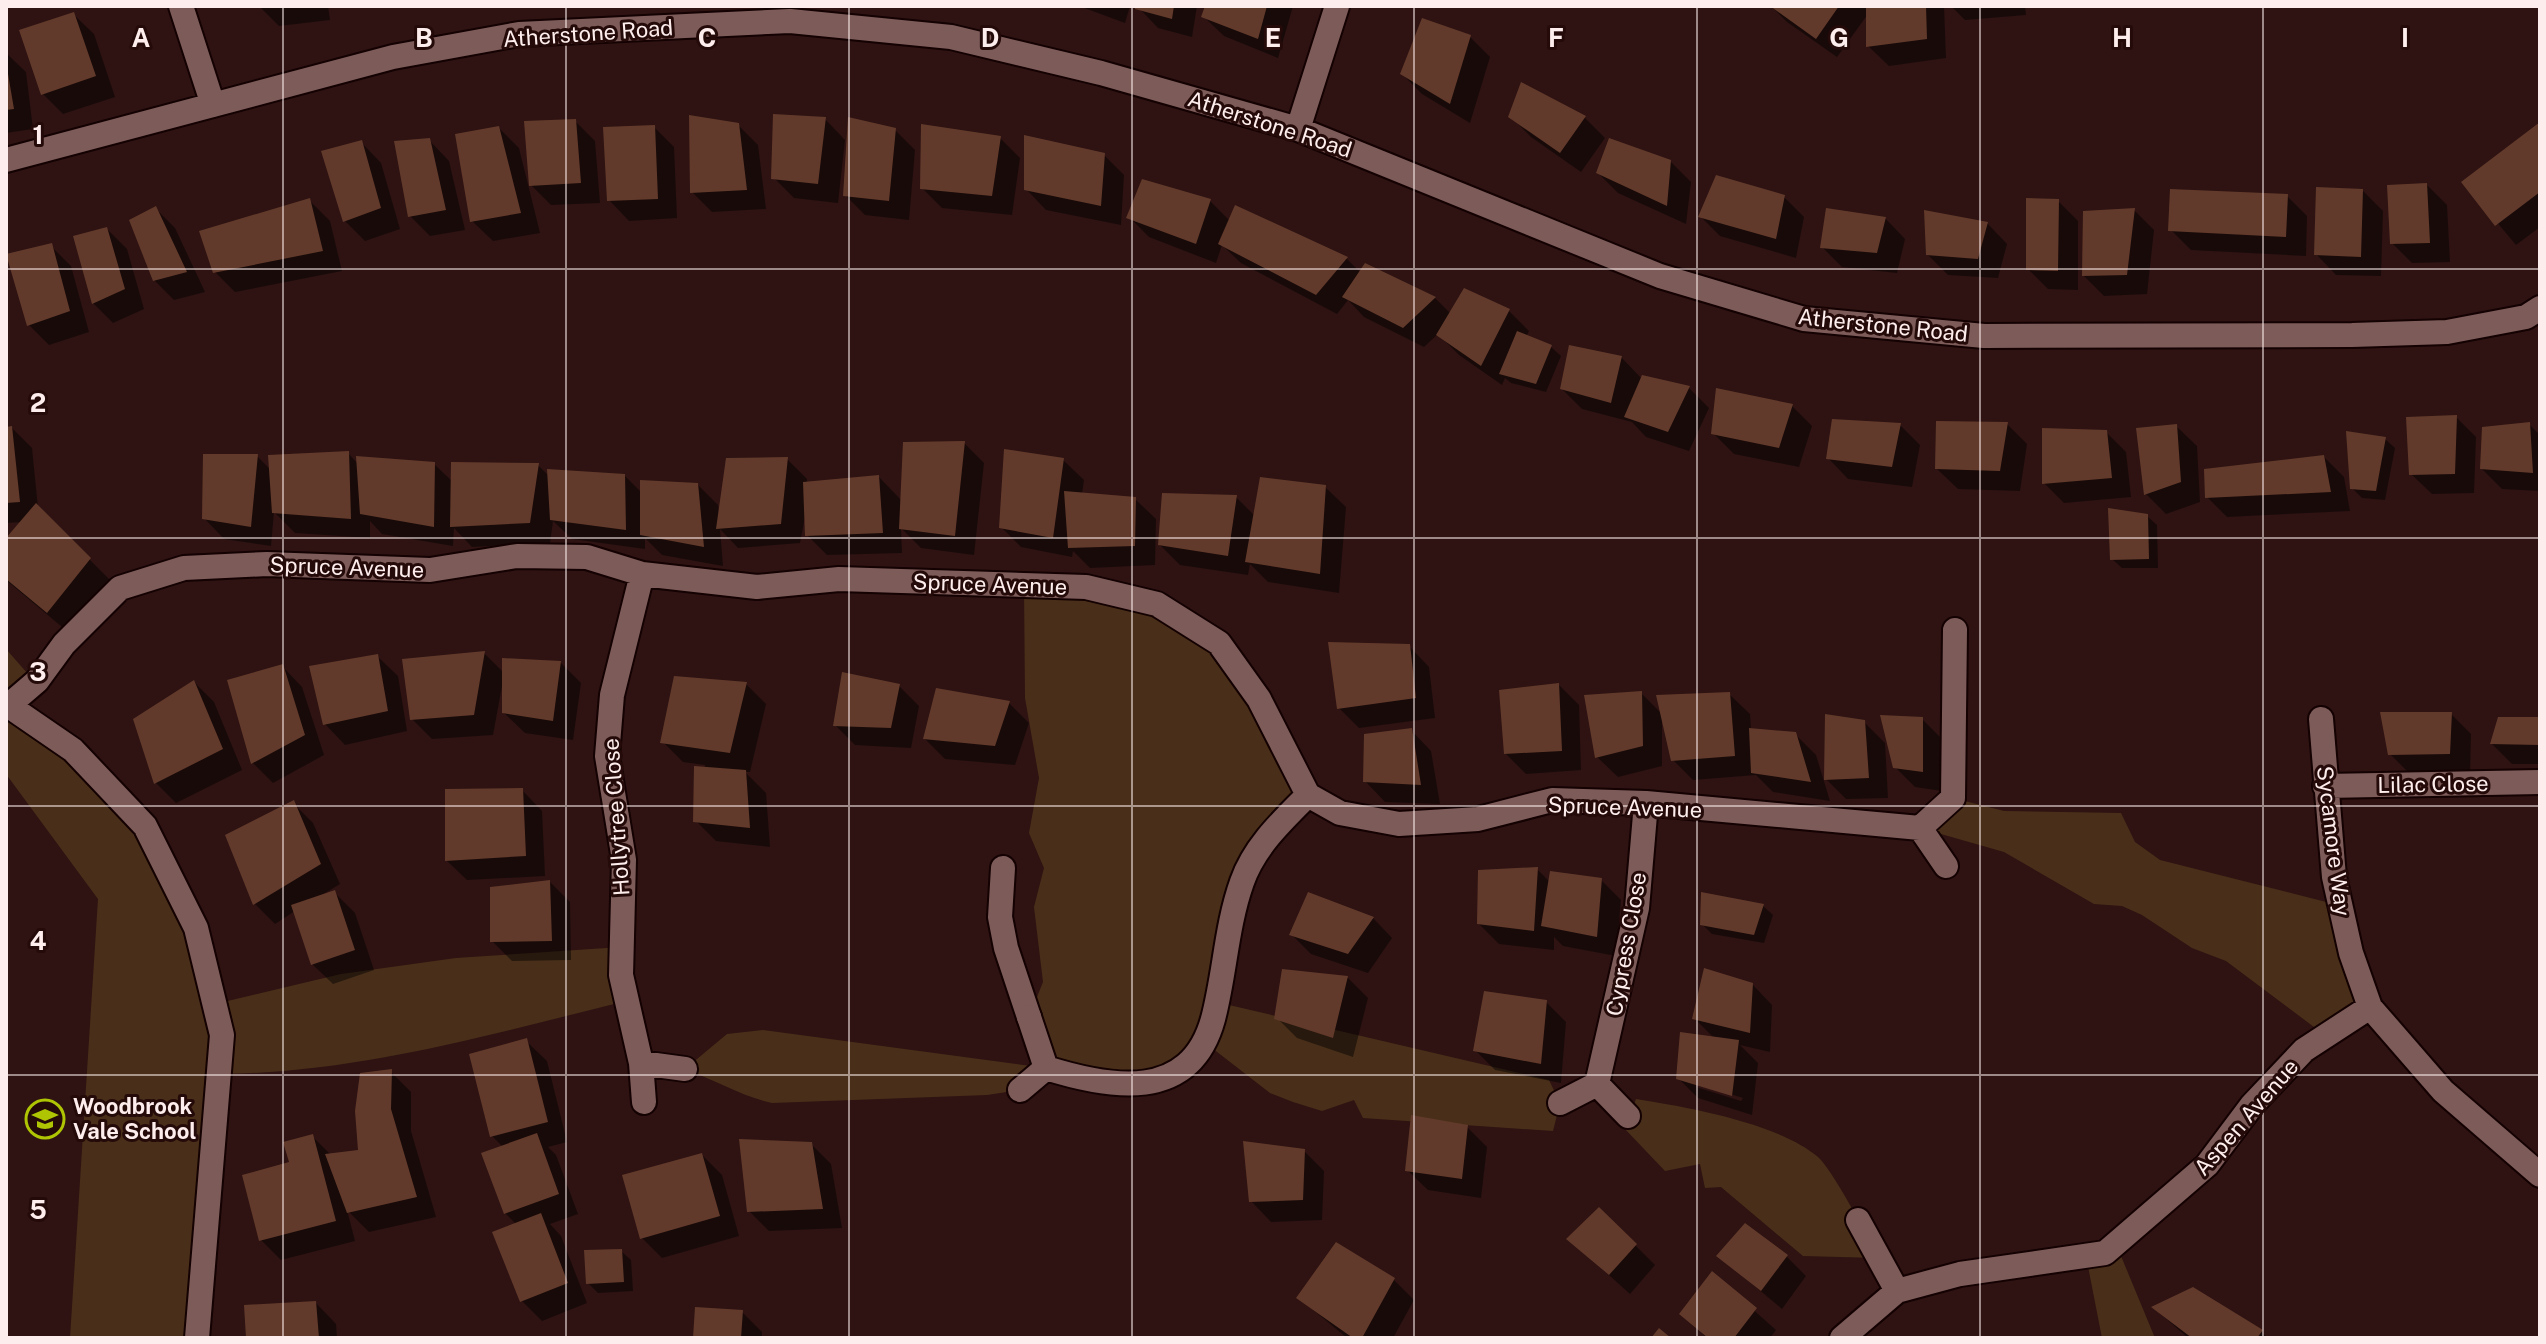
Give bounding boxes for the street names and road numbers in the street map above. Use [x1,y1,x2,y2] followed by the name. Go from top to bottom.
[502,14,674,52] street label: Atherstone Road
[1185,85,1355,163] street label: Atherstone Road
[1797,303,1969,347] street label: Atherstone Road
[269,551,425,583] street label: Spruce Avenue
[912,568,1068,600] street label: Spruce Avenue
[598,737,634,897] street label: Hollytree Close
[2312,764,2356,918] street label: Sycamore Way
[2377,770,2489,798] street label: Lilac Close
[1547,791,1703,823] street label: Spruce Avenue
[1601,870,1651,1018] street label: Cypress Close
[2188,1054,2304,1180] street label: Aspen Avenue

